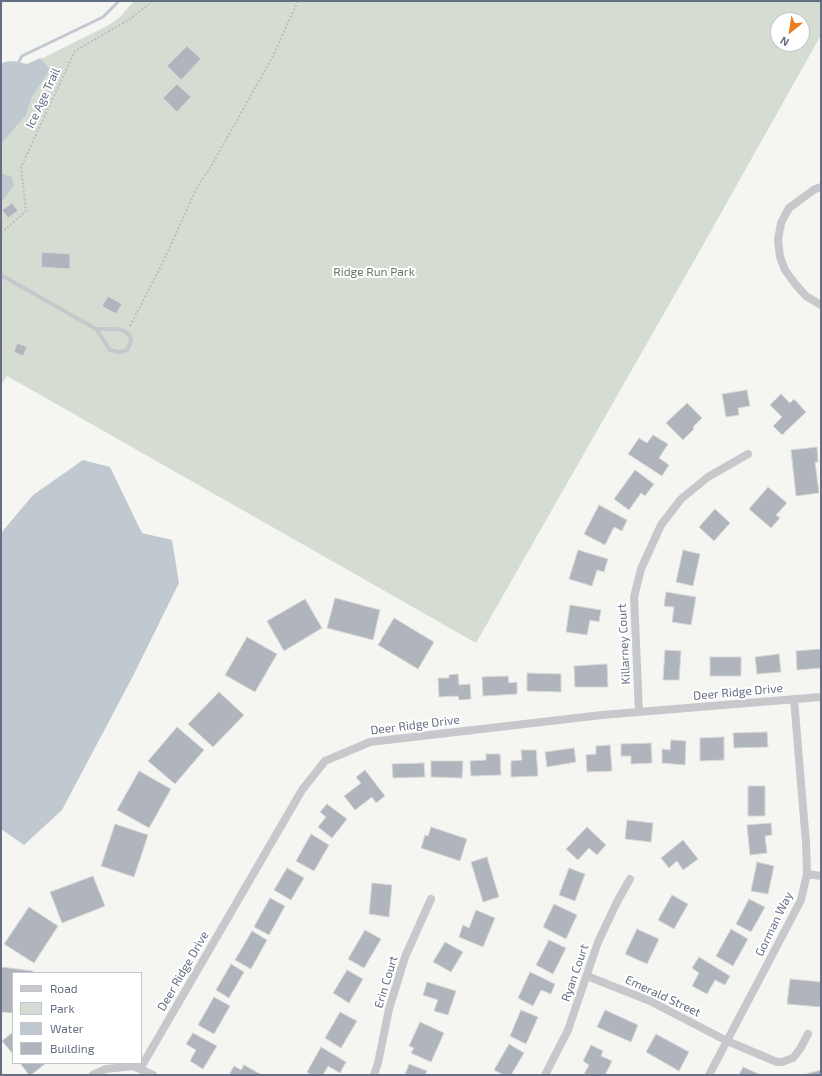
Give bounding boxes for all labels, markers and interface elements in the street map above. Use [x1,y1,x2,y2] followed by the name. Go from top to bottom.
[770,12,810,52] north arrow
[778,34,791,50] text: N
[23,65,63,131] street label: Ice Age Trail
[333,265,415,279] park label: Ridge Run Park
[615,603,633,685] street label: Killarney Court
[693,681,783,703] street label: Deer Ridge Drive
[370,712,460,738] street label: Deer Ridge Drive
[752,889,796,959] street label: Gorman Way
[154,928,212,1014] street label: Deer Ridge Drive
[558,942,592,1004] street label: Ryan Court
[371,954,401,1010] street label: Erin Court
[12,972,142,1064] legend
[623,972,703,1020] street label: Emerald Street
[50,981,78,995] text: Road
[50,1001,75,1015] text: Park
[50,1021,84,1035] text: Water
[50,1041,94,1055] text: Building

